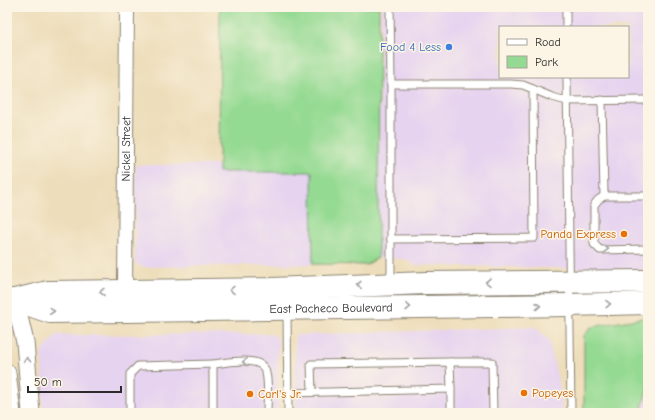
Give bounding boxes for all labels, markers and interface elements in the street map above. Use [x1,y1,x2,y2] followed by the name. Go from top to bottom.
[499,26,629,78] legend
[535,35,561,49] text: Road
[380,40,441,54] place label: Food 4 Less
[444,42,454,52] marker: Food 4 Less
[535,55,558,69] text: Park
[119,116,133,181] street label: Nickel Street
[541,227,616,241] place label: Panda Express
[619,229,629,239] marker: Panda Express
[603,245,610,254] one-way arrow
[485,278,491,286] one-way arrow
[356,281,362,290] one-way arrow
[229,286,235,294] one-way arrow
[99,288,105,296] one-way arrow
[605,299,611,308] one-way arrow
[269,300,393,316] street label: East Pacheco Boulevard
[535,302,541,310] one-way arrow
[405,303,411,311] one-way arrow
[49,307,55,316] one-way arrow
[22,357,31,363] one-way arrow
[242,357,248,366] one-way arrow
[28,368,121,394] scale bar
[34,375,62,389] text: 50 m
[532,386,573,400] place label: Popeyes
[258,387,301,401] place label: Carl's Jr.
[519,388,529,398] marker: Popeyes
[245,389,255,399] marker: Carl's Jr.

